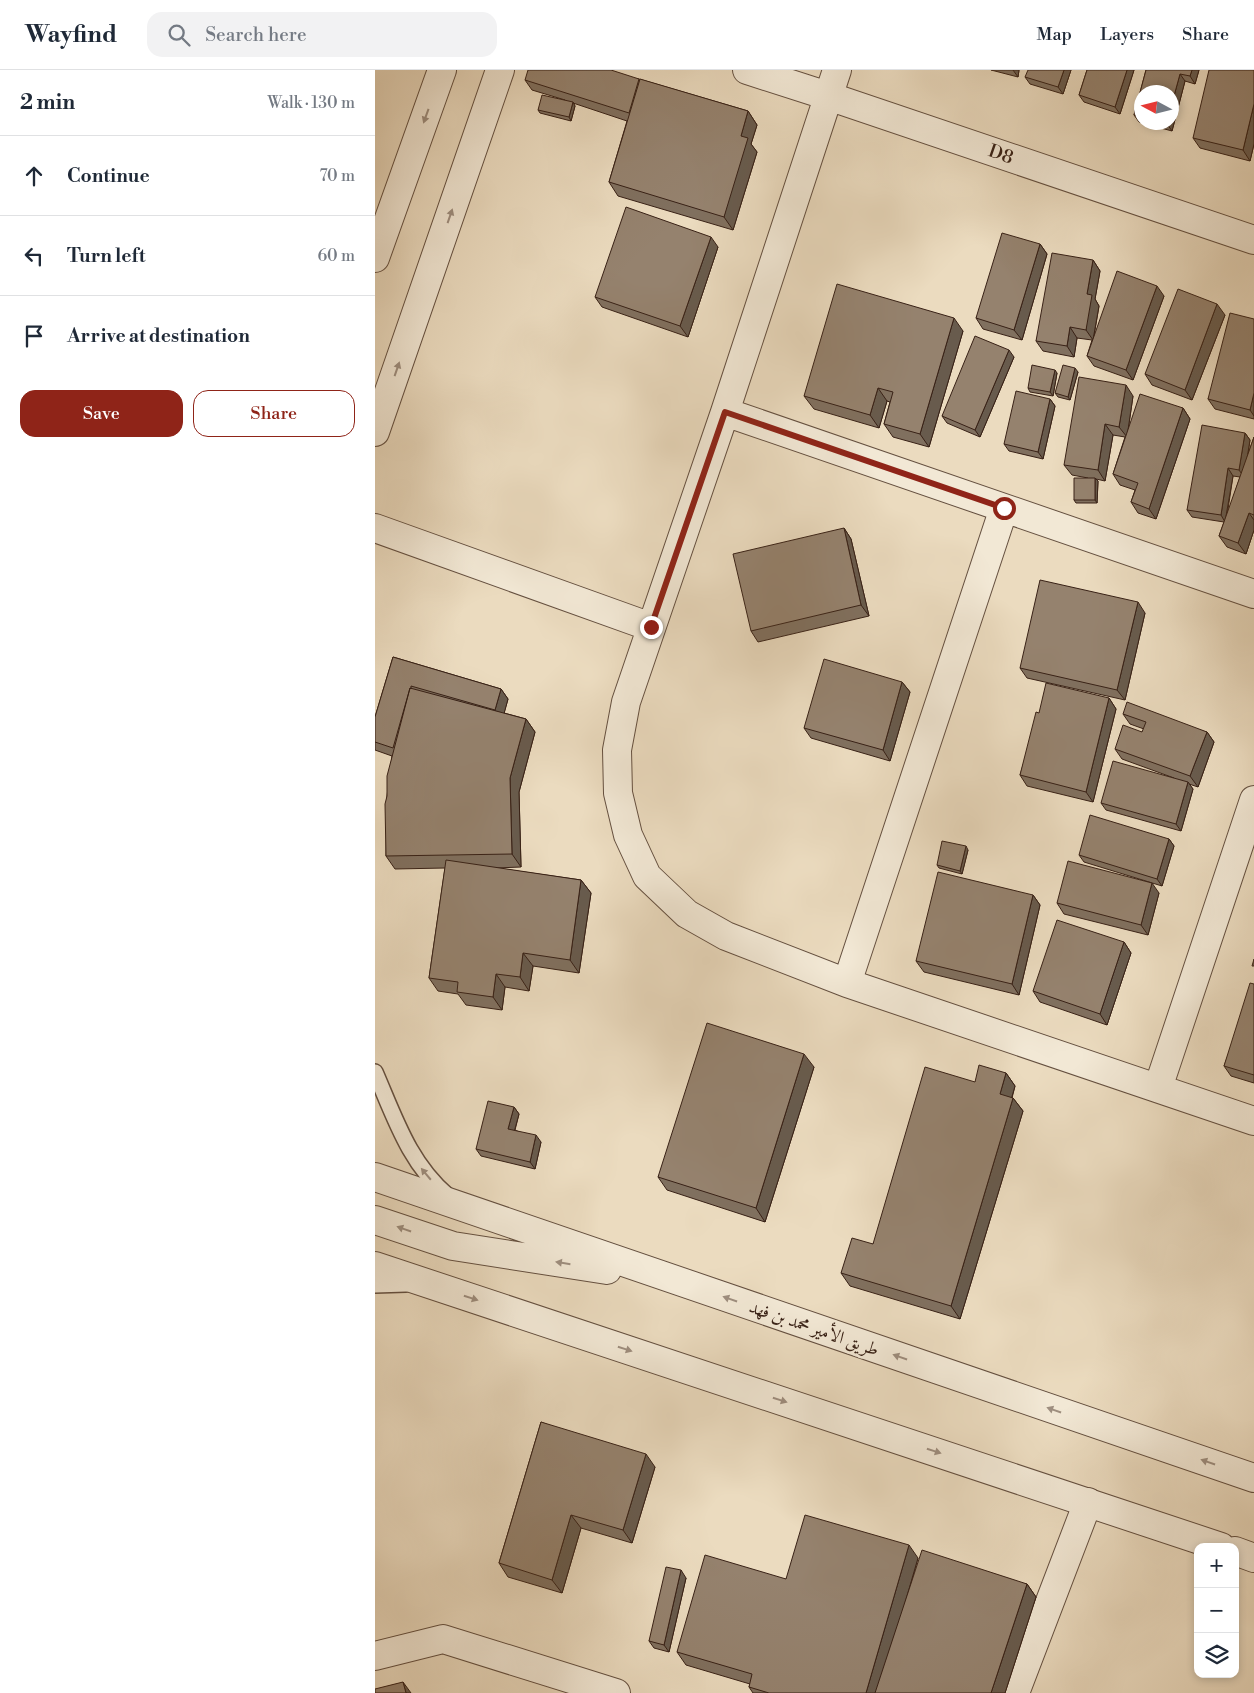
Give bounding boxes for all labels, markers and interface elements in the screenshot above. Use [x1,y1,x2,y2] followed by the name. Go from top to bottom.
[147,12,497,57] search box
[25,20,117,50] text: Wayfind
[165,21,193,49] icon: search
[205,23,307,47] text: Search here
[1037,23,1072,46] text: Map
[1100,23,1154,46] text: Layers
[1182,23,1229,46] text: Share
[1134,85,1179,130] north arrow
[20,90,75,116] text: 2 min
[267,93,355,113] text: Walk · 130 m
[422,109,430,124] one-way arrow
[985,140,1016,169] street label: D8
[20,162,48,190] icon: ahead
[67,164,150,188] text: Continue
[319,166,355,186] text: 70 m
[447,208,454,223] one-way arrow
[20,242,48,270] icon: left
[67,244,146,268] text: Turn left
[317,246,355,266] text: 60 m
[20,322,48,350] icon: arrive
[67,324,250,348] text: Arrive at destination
[393,361,401,376] one-way arrow
[20,390,183,437] button: Save
[193,390,355,437] button: Share
[993,497,1016,520] route start
[640,616,663,639] route end
[420,1167,431,1180] one-way arrow
[397,1225,412,1233] one-way arrow
[554,1259,570,1267] one-way arrow
[746,1294,883,1361] street label: طريق الأمير محمد بن فهد
[464,1295,479,1303] one-way arrow
[722,1295,737,1303] one-way arrow
[618,1346,633,1354] one-way arrow
[893,1353,908,1360] one-way arrow
[772,1397,787,1405] one-way arrow
[1046,1405,1061,1413] one-way arrow
[927,1448,942,1456] one-way arrow
[1200,1458,1215,1466] one-way arrow
[1194,1543,1239,1678] map controls
[1194,1543,1239,1588] button: +
[1194,1588,1239,1633] button: −
[1194,1633,1239,1678] button: layers

